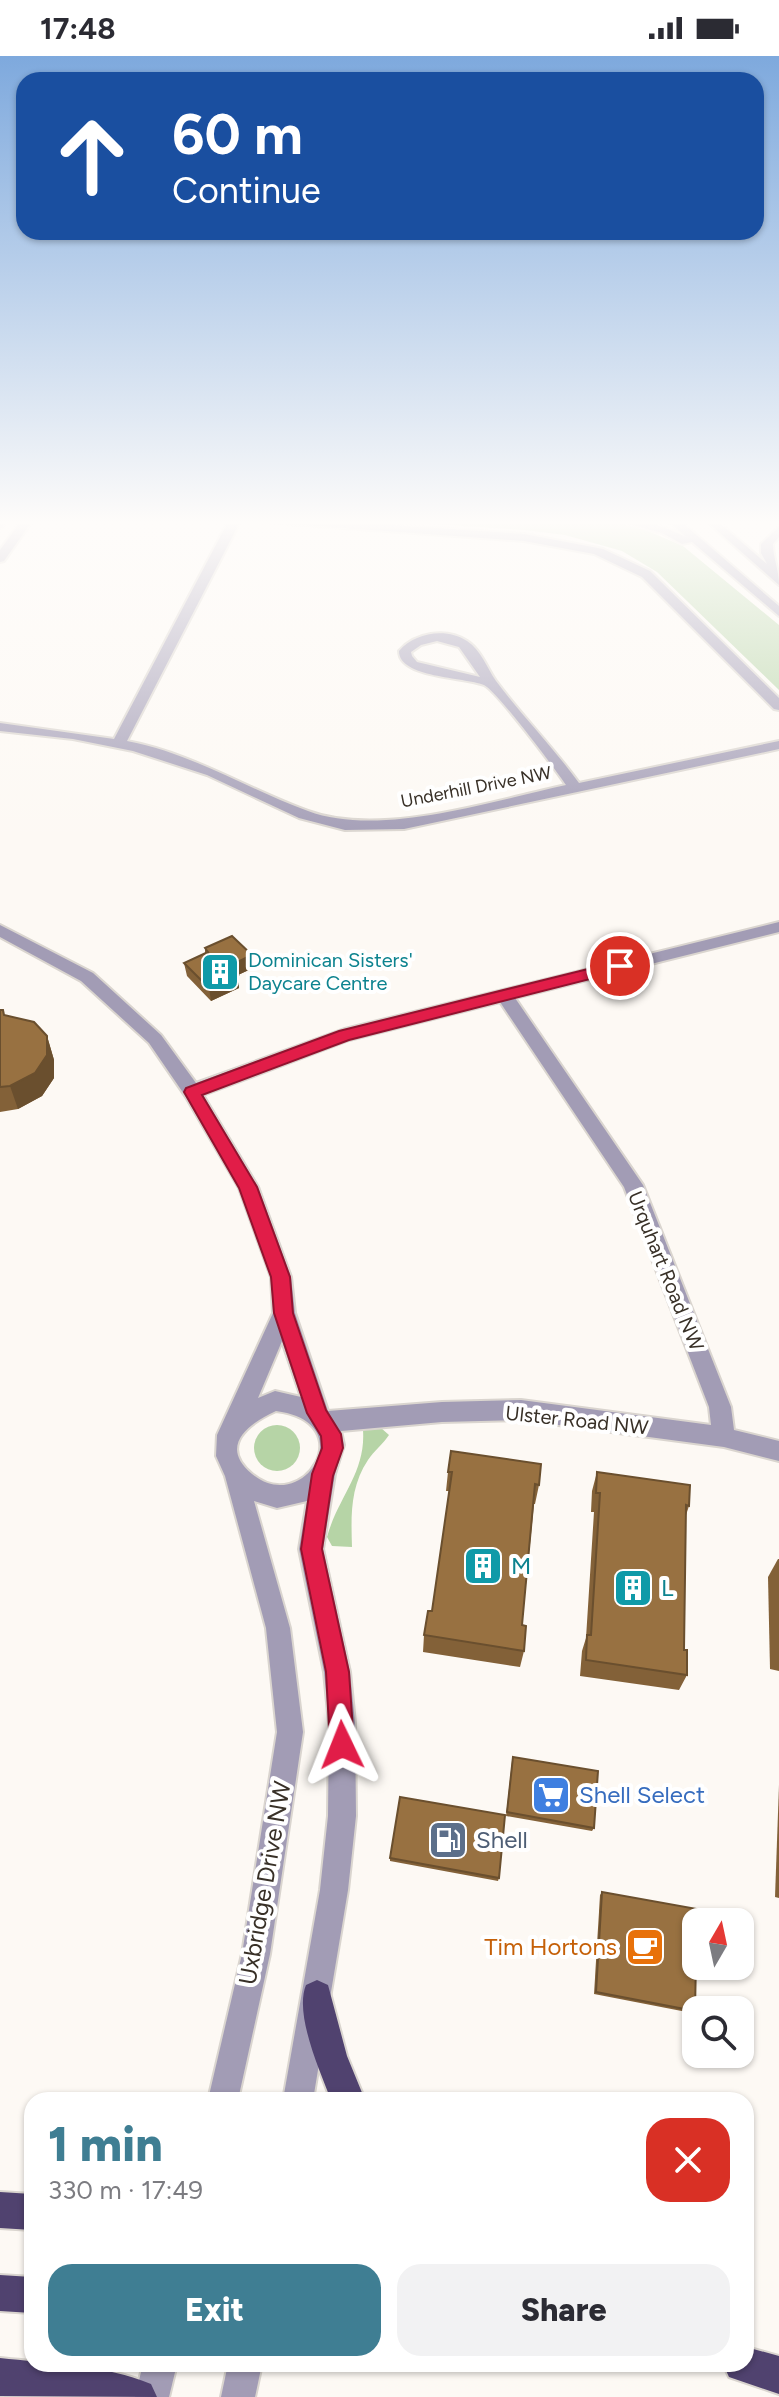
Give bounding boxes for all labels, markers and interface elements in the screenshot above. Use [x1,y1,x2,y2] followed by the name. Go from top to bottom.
[40,10,116,47] text: 17:48
[172,101,303,168] text: 60 m
[40,104,144,208] icon: ahead
[172,169,321,212] text: Continue
[399,761,554,812] street label: Underhill Drive NW
[586,932,654,1000] pin
[598,944,642,988] icon: arrive
[248,948,413,995] place label: Dominican Sisters' Daycare Centre
[199,951,241,993] building icon: Dominican Sisters' Daycare Centre
[623,1188,709,1354] street label: Urquhart Road NW
[504,1401,650,1439] street label: Ulster Road NW
[462,1545,504,1587] building icon: M
[511,1551,531,1580] place label: M
[612,1567,654,1609] building icon: L
[661,1573,674,1602] place label: L
[300,1703,384,1787] position arrow
[530,1774,572,1816] supermarket icon: Shell Select
[232,1779,297,1987] street label: Uxbridge Drive NW
[579,1780,705,1809] place label: Shell Select
[427,1819,469,1861] fuel station icon: Shell
[476,1825,528,1854] place label: Shell
[682,1908,754,1980] north arrow
[682,1908,754,2068] map controls
[624,1926,666,1968] cafe icon: Tim Hortons
[484,1932,617,1961] place label: Tim Hortons
[682,1996,754,2068] button: search
[48,2115,163,2173] text: 1 min
[646,2118,730,2202] button: close
[48,2174,203,2206] text: 330 m · 17:49
[48,2264,381,2356] button: Exit
[397,2264,730,2356] button: Share

